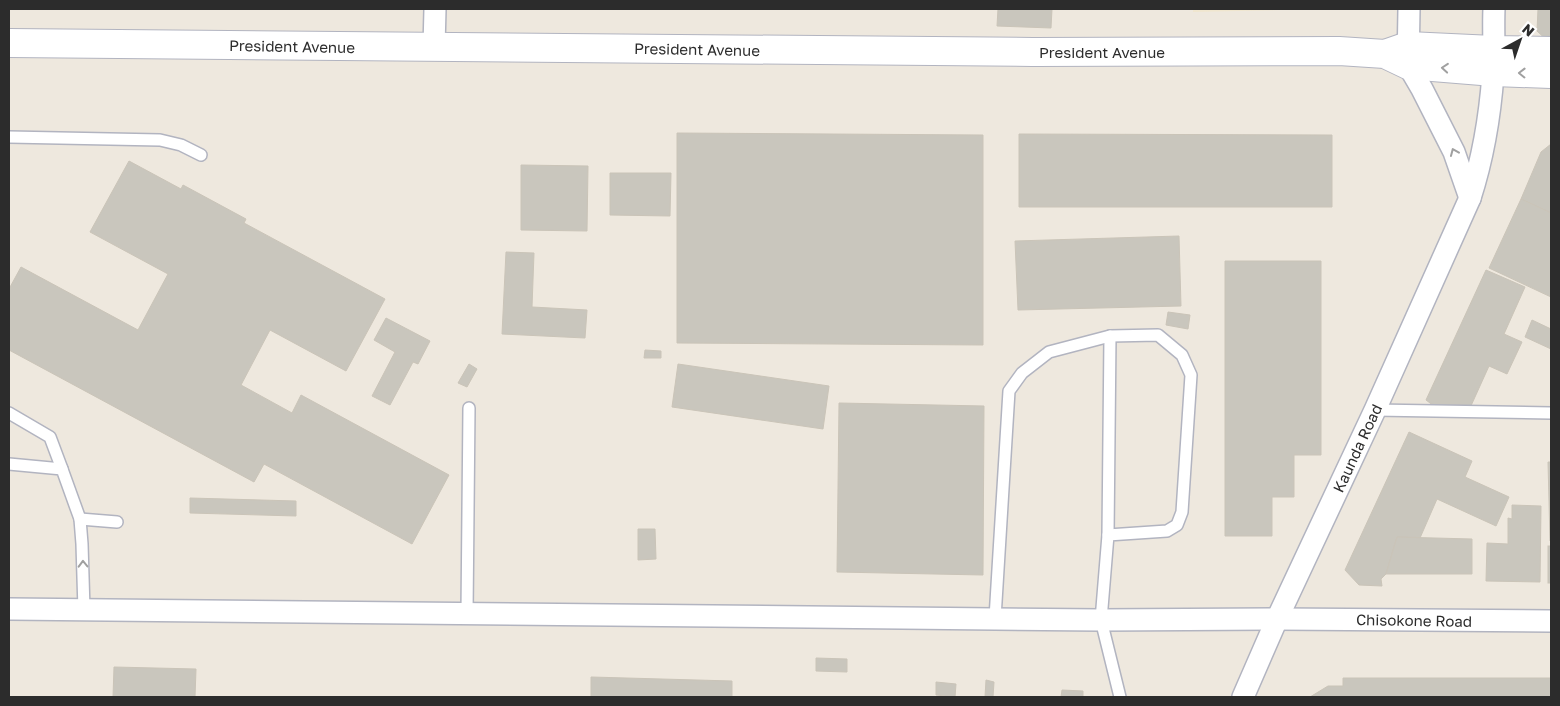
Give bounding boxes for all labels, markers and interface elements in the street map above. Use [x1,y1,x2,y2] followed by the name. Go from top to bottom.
[1495,15,1545,65] north arrow
[1519,20,1538,40] text: N
[229,36,355,56] street label: President Avenue
[634,39,760,59] street label: President Avenue
[1039,43,1165,61] street label: President Avenue
[1441,63,1449,74] one-way arrow
[1518,68,1526,78] one-way arrow
[1449,148,1460,157] one-way arrow
[1329,401,1385,495] street label: Kaunda Road
[78,560,88,568] one-way arrow
[1356,610,1472,630] street label: Chisokone Road

